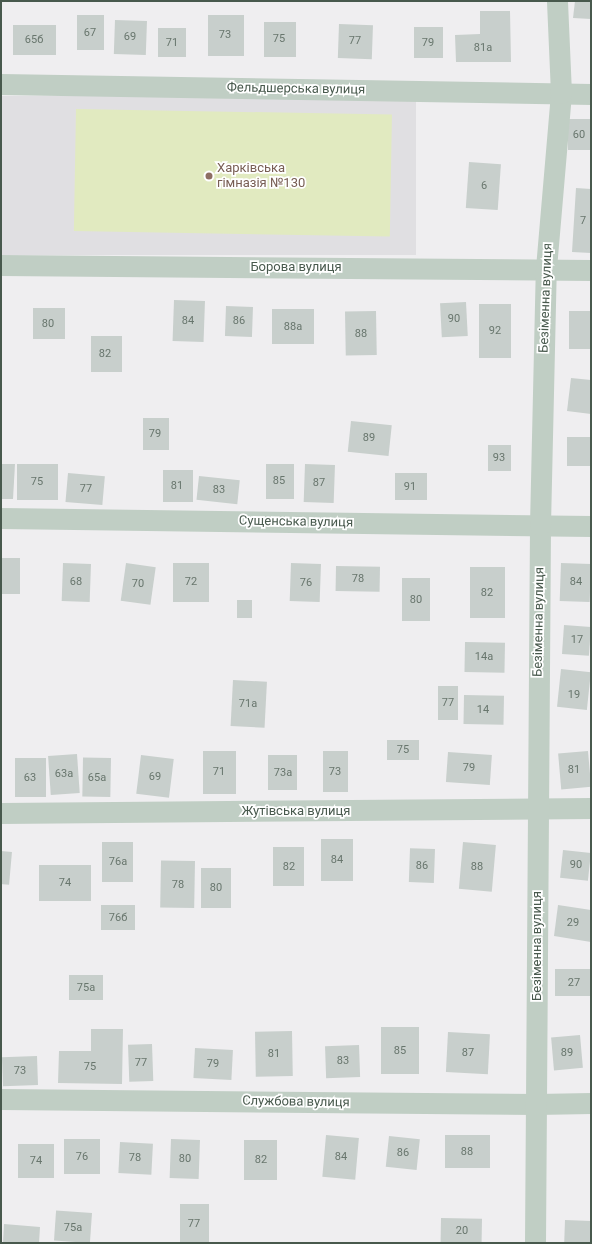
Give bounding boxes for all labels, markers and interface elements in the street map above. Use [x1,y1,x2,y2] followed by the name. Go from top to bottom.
[84,26,96,40] house number: 67
[219,28,231,42] house number: 73
[124,30,136,44] house number: 69
[273,32,285,46] house number: 75
[25,33,43,47] house number: 65б
[349,34,361,48] house number: 77
[166,36,178,50] house number: 71
[422,36,434,50] house number: 79
[474,41,492,55] house number: 81а
[227,80,365,98] street label: Фельдшерська вулиця
[573,128,585,142] house number: 60
[217,161,305,192] place label: Харківська гімназія №130
[204,171,214,181] marker: Харківська гімназія №130
[481,179,487,193] house number: 6
[580,214,586,228] house number: 7
[536,243,556,353] street label: Безіменна вулиця
[250,259,342,275] street label: Борова вулиця
[448,312,460,326] house number: 90
[182,314,194,328] house number: 84
[233,314,245,328] house number: 86
[42,317,54,331] house number: 80
[284,320,302,334] house number: 88а
[489,324,501,338] house number: 92
[355,327,367,341] house number: 88
[99,347,111,361] house number: 82
[149,427,161,441] house number: 79
[363,431,375,445] house number: 89
[493,451,505,465] house number: 93
[273,474,285,488] house number: 85
[31,475,43,489] house number: 75
[313,476,325,490] house number: 87
[171,479,183,493] house number: 81
[404,480,416,494] house number: 91
[80,482,92,496] house number: 77
[213,483,225,497] house number: 83
[239,513,353,531] street label: Сущенська вулиця
[530,567,548,677] street label: Безіменна вулиця
[352,572,364,586] house number: 78
[70,575,82,589] house number: 68
[185,575,197,589] house number: 72
[570,575,582,589] house number: 84
[300,576,312,590] house number: 76
[132,577,144,591] house number: 70
[481,586,493,600] house number: 82
[410,593,422,607] house number: 80
[571,633,583,647] house number: 17
[475,650,493,664] house number: 14а
[568,688,580,702] house number: 19
[442,696,454,710] house number: 77
[239,697,257,711] house number: 71а
[477,703,489,717] house number: 14
[397,743,409,757] house number: 75
[463,761,475,775] house number: 79
[568,763,580,777] house number: 81
[213,765,225,779] house number: 71
[329,765,341,779] house number: 73
[274,766,292,780] house number: 73а
[55,767,73,781] house number: 63а
[149,770,161,784] house number: 69
[24,771,36,785] house number: 63
[88,771,106,785] house number: 65а
[242,803,350,819] street label: Жутівська вулиця
[331,853,343,867] house number: 84
[109,855,127,869] house number: 76а
[570,858,582,872] house number: 90
[416,859,428,873] house number: 86
[283,860,295,874] house number: 82
[471,860,483,874] house number: 88
[59,876,71,890] house number: 74
[172,878,184,892] house number: 78
[210,881,222,895] house number: 80
[529,891,545,1001] street label: Безіменна вулиця
[109,911,127,925] house number: 76б
[567,916,579,930] house number: 29
[568,976,580,990] house number: 27
[77,981,95,995] house number: 75а
[394,1044,406,1058] house number: 85
[462,1046,474,1060] house number: 87
[561,1046,573,1060] house number: 89
[268,1047,280,1061] house number: 81
[337,1054,349,1068] house number: 83
[135,1056,147,1070] house number: 77
[207,1057,219,1071] house number: 79
[84,1060,96,1074] house number: 75
[14,1064,26,1078] house number: 73
[242,1093,350,1111] street label: Службова вулиця
[461,1145,473,1159] house number: 88
[397,1146,409,1160] house number: 86
[76,1150,88,1164] house number: 76
[335,1150,347,1164] house number: 84
[129,1151,141,1165] house number: 78
[179,1152,191,1166] house number: 80
[255,1153,267,1167] house number: 82
[30,1154,42,1168] house number: 74
[188,1217,200,1231] house number: 77
[64,1221,82,1235] house number: 75а
[456,1224,468,1238] house number: 20

